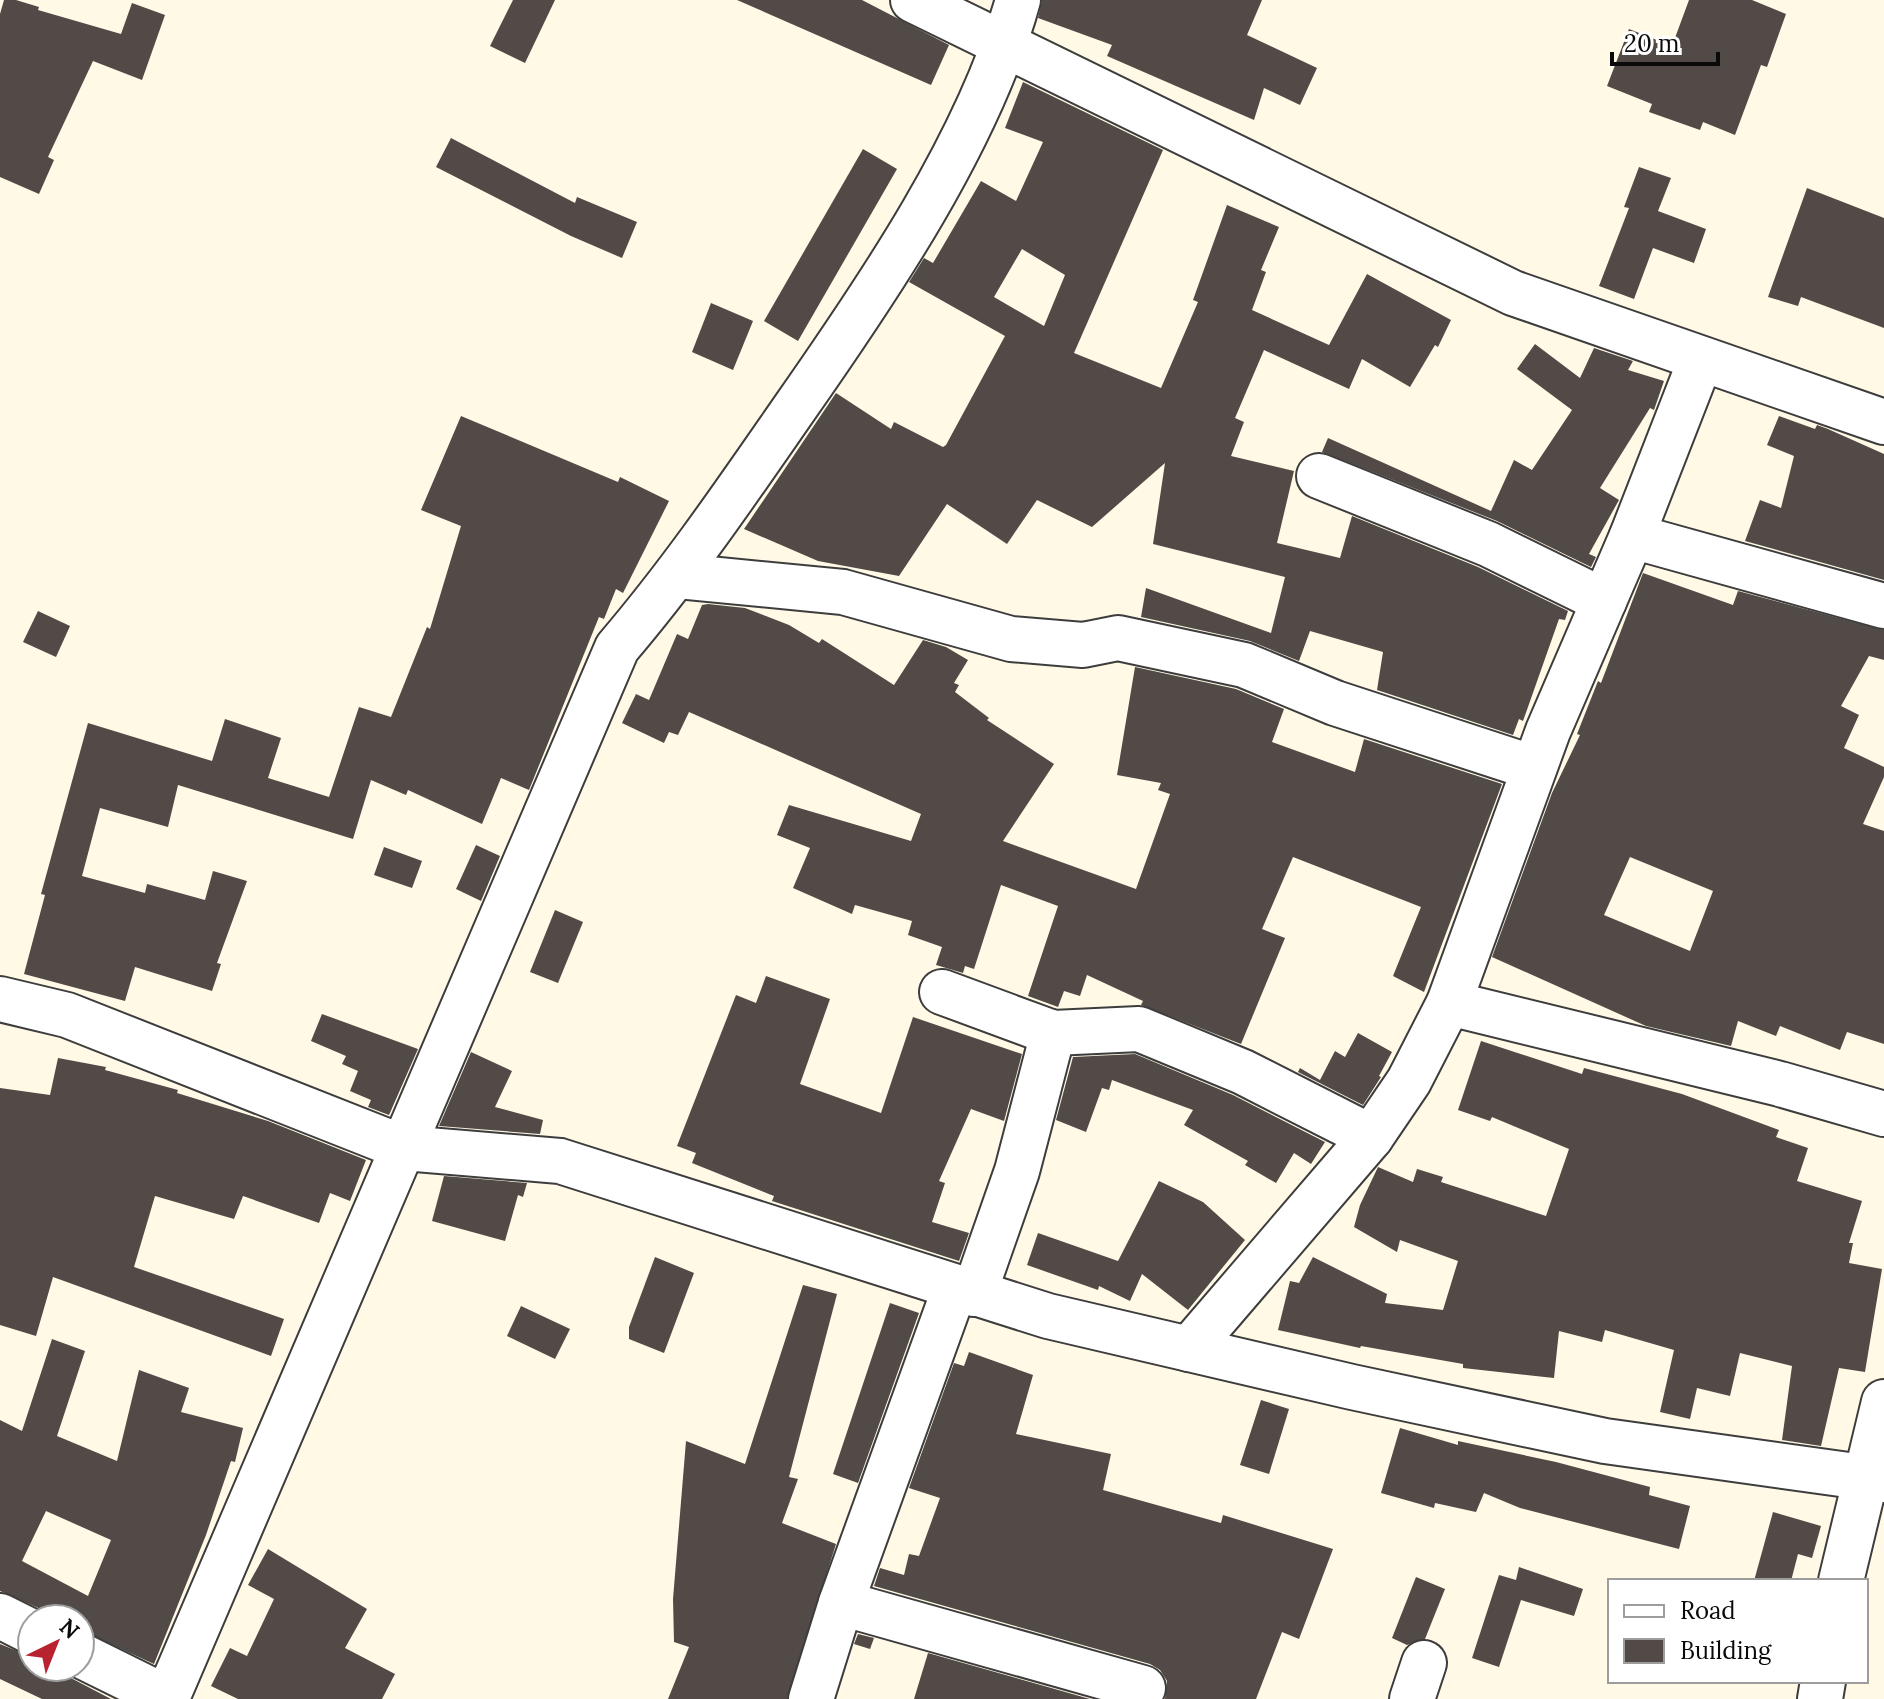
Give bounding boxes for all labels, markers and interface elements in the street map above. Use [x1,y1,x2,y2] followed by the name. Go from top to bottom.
[1612,16,1718,66] scale bar
[1624,28,1680,59] text: 20 m
[1608,1579,1868,1683] legend
[1680,1595,1736,1626] text: Road
[16,1603,96,1683] north arrow
[54,1612,85,1644] text: N
[1680,1635,1772,1666] text: Building

